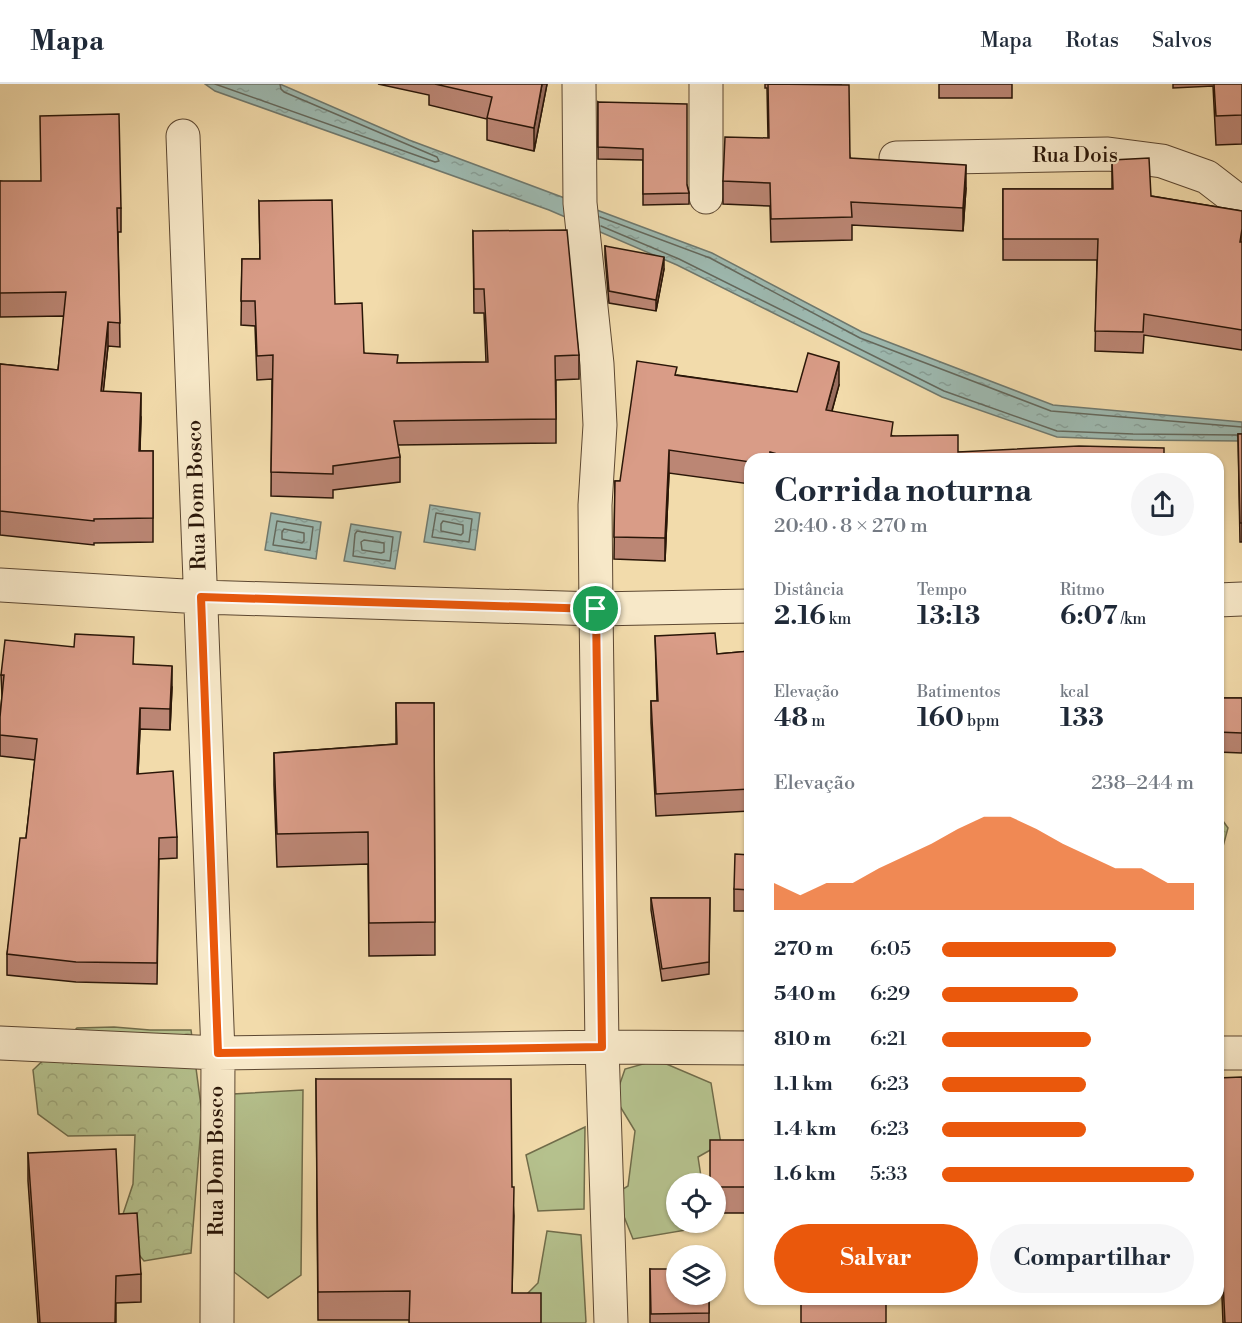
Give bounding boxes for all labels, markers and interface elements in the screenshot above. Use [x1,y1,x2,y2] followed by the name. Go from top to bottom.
[30,24,104,59] text: Mapa
[980,28,1032,54] text: Mapa
[1065,28,1119,54] text: Rotas
[1152,28,1212,54] text: Salvos
[1032,143,1118,169] street label: Rua Dois
[181,419,213,571] street label: Rua Dom Bosco
[774,471,1032,512] text: Corrida noturna
[1131,473,1194,536] button: share
[774,514,928,539] text: 20:40 · 8 × 270 m
[774,580,844,600] text: Distância
[917,580,967,600] text: Tempo
[1060,580,1105,600] text: Ritmo
[570,583,621,634] pin
[579,592,612,625] icon: arrive
[774,600,826,632] text: 2.16
[917,600,980,632] text: 13:13
[1060,600,1118,632] text: 6:07
[826,609,851,629] text: km
[1118,609,1146,629] text: /km
[774,682,839,702] text: Elevação
[917,682,1000,702] text: Batimentos
[1060,682,1089,702] text: kcal
[774,702,808,734] text: 48
[917,702,964,734] text: 160
[1060,702,1104,734] text: 133
[808,711,825,731] text: m
[964,711,1000,731] text: bpm
[774,771,855,796] text: Elevação
[1091,771,1194,796] text: 238–244 m
[774,937,833,962] text: 270 m
[870,937,911,962] text: 6:05
[774,982,836,1007] text: 540 m
[870,982,910,1007] text: 6:29
[774,1027,831,1052] text: 810 m
[870,1027,907,1052] text: 6:21
[774,1072,833,1097] text: 1.1 km
[870,1072,909,1097] text: 6:23
[204,1086,230,1236] street label: Rua Dom Bosco
[774,1117,836,1142] text: 1.4 km
[870,1117,909,1142] text: 6:23
[774,1162,836,1187] text: 1.6 km
[870,1162,908,1187] text: 5:33
[666,1173,726,1305] map controls
[666,1173,726,1233] button: locate
[774,1224,978,1293] button: Salvar
[990,1224,1194,1293] button: Compartilhar
[666,1245,726,1305] button: layers

